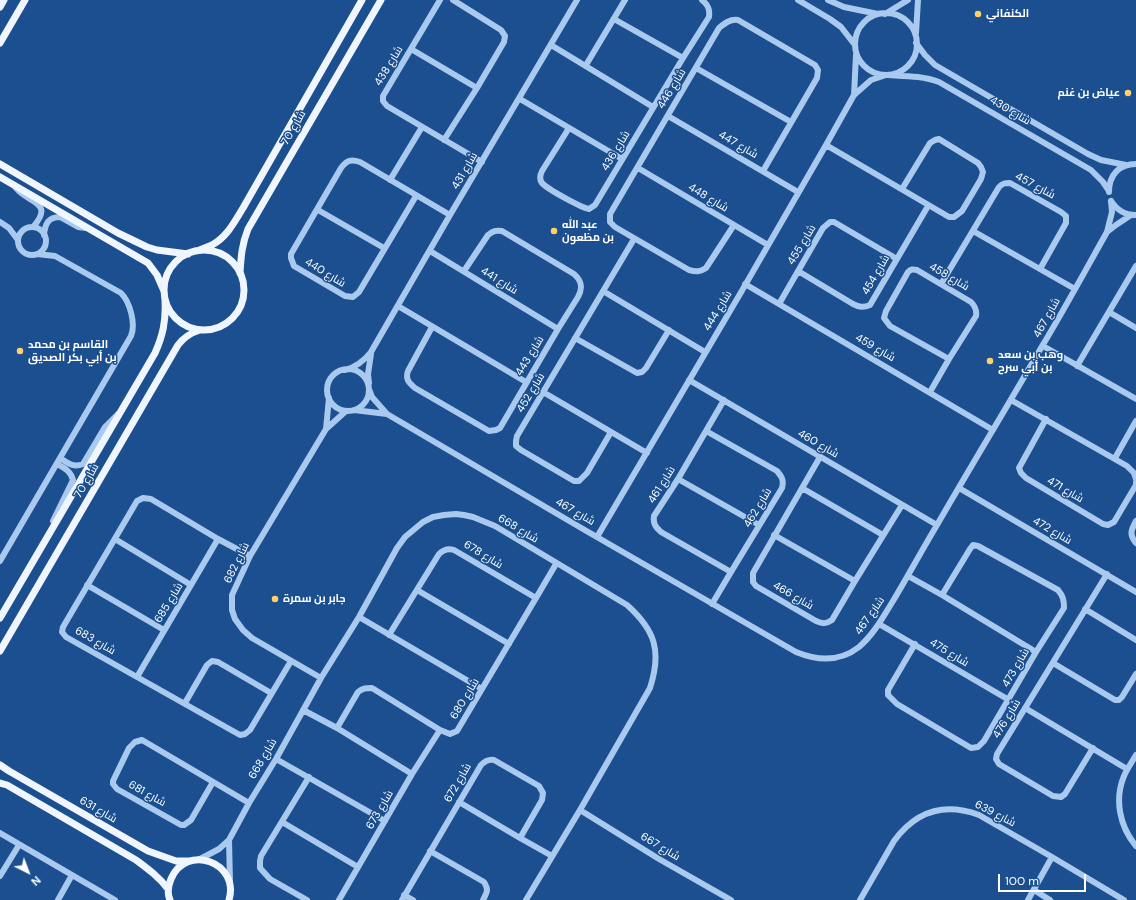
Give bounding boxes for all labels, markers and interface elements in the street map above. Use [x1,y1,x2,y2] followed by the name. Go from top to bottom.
[986,7,1029,21] place label: الكنفاني
[973,9,983,19] marker: الكنفاني
[372,44,406,88] street label: شارع 438
[655,67,689,111] street label: شارع 446
[1057,86,1120,100] place label: عياض بن غنم
[1123,88,1133,98] marker: عياض بن غنم
[987,94,1033,128] street label: شارع 430
[279,108,309,148] street label: شارع 70
[716,128,760,162] street label: شارع 447
[599,129,633,173] street label: شارع 436
[449,150,481,192] street label: شارع 431
[1013,170,1057,202] street label: شارع 457
[686,181,730,215] street label: شارع 448
[562,218,614,244] place label: عبد الله بن مظعون
[785,223,819,267] street label: شارع 455
[549,226,559,236] marker: عبد الله بن مظعون
[859,253,893,297] street label: شارع 454
[302,256,348,290] street label: شارع 440
[927,260,971,294] street label: شارع 458
[478,265,520,297] street label: شارع 441
[701,289,735,333] street label: شارع 444
[1031,296,1063,340] street label: شارع 467
[853,331,897,365] street label: شارع 459
[513,334,547,378] street label: شارع 443
[28,338,117,364] place label: القاسم بن محمد بن أبي بكر الصديق
[15,346,25,356] marker: القاسم بن محمد بن أبي بكر الصديق
[998,348,1063,374] place label: وهب بن سعد بن أبي سرح
[985,356,995,366] marker: وهب بن سعد بن أبي سرح
[514,371,548,415] street label: شارع 452
[795,427,841,461] street label: شارع 460
[72,461,102,501] street label: شارع 70
[645,464,679,506] street label: شارع 461
[1044,474,1086,506] street label: شارع 471
[741,486,775,530] street label: شارع 462
[553,495,597,529] street label: شارع 467
[495,512,541,546] street label: شارع 668
[1030,515,1074,547] street label: شارع 472
[461,538,505,572] street label: شارع 678
[221,540,253,586] street label: شارع 682
[770,579,816,613] street label: شارع 466
[152,581,186,625] street label: شارع 685
[283,592,346,606] place label: جابر بن سمرة
[270,594,280,604] marker: جابر بن سمرة
[852,594,888,638] street label: شارع 467
[73,624,117,658] street label: شارع 683
[927,636,971,670] street label: شارع 475
[1000,646,1032,690] street label: شارع 473
[448,676,482,722] street label: شارع 680
[990,697,1024,741] street label: شارع 476
[246,736,280,782] street label: شارع 668
[442,761,474,805] street label: شارع 672
[126,778,168,810] street label: شارع 681
[364,788,396,832] street label: شارع 673
[77,794,119,826] street label: شارع 631
[972,798,1018,830] street label: شارع 639
[638,830,682,864] street label: شارع 667
[8,852,48,892] north arrow
[1000,866,1088,892] scale bar
[28,873,44,889] text: N
[1005,873,1039,889] text: 100 m

